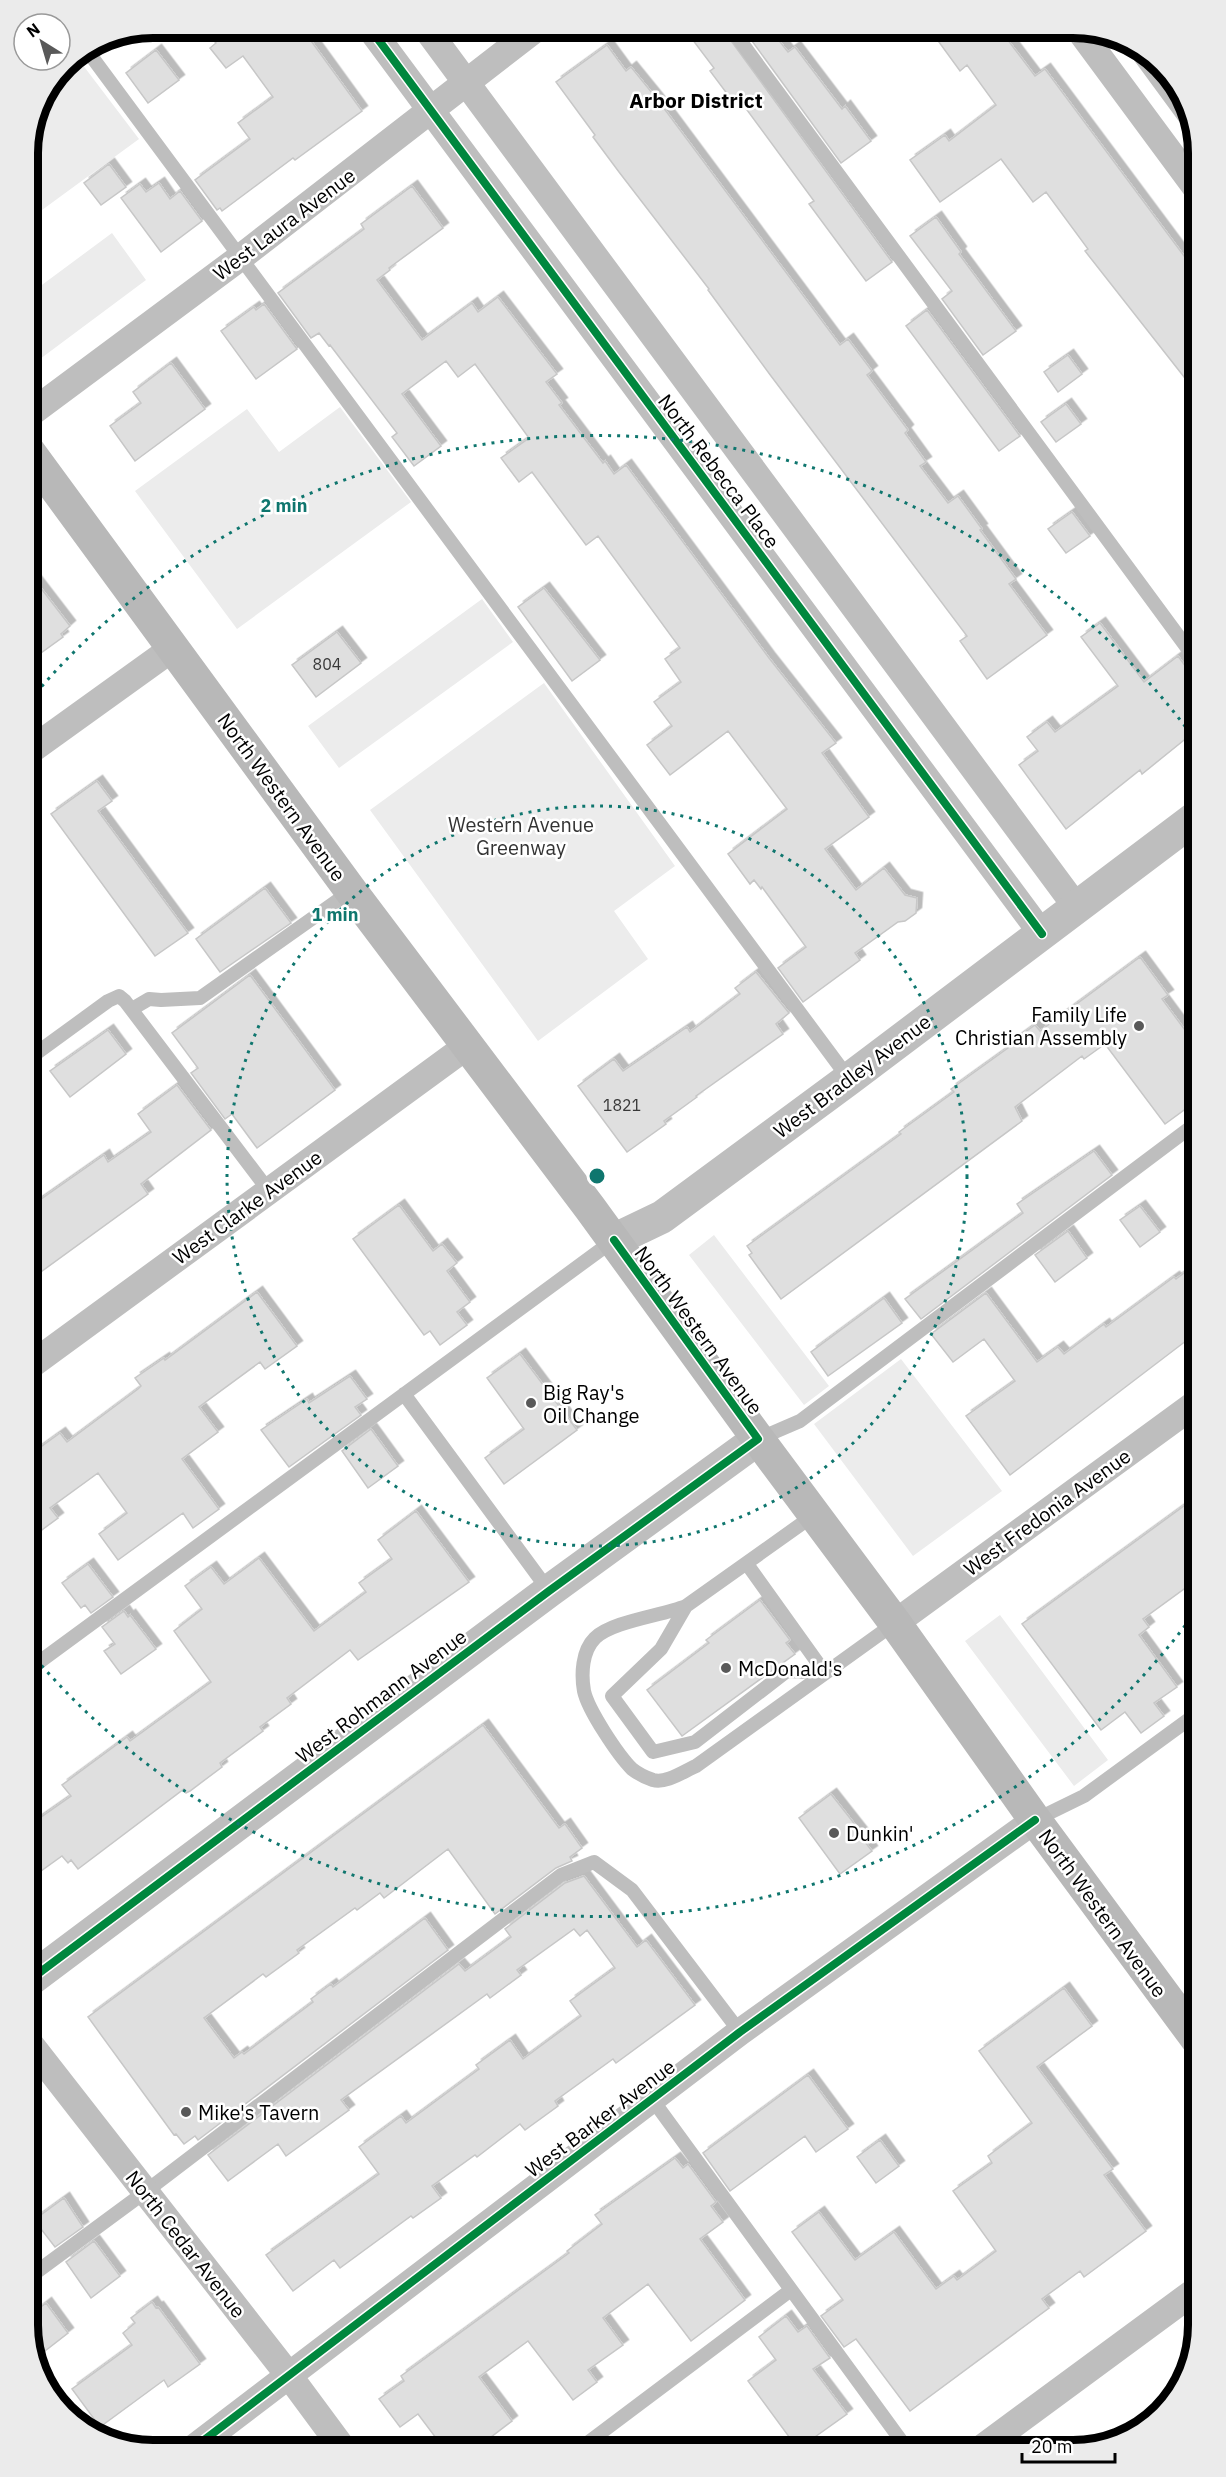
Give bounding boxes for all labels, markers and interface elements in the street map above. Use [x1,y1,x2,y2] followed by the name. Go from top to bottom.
[12,12,72,72] north arrow
[22,19,44,41] text: N
[629,86,763,114] district label: Arbor District
[207,162,361,286] street label: West Laura Avenue
[652,388,786,554] street label: North Rebecca Place
[260,494,308,517] text: 2 min
[313,654,341,674] house number: 804
[212,707,352,887] street label: North Western Avenue
[448,811,594,861] park label: Western Avenue Greenway
[311,903,359,926] text: 1 min
[955,1001,1127,1051] place label: Family Life Christian Assembly
[768,1008,936,1144] street label: West Bradley Avenue
[1132,1019,1146,1033] marker: Family Life Christian Assembly
[603,1095,641,1115] house number: 1821
[167,1144,327,1270] street label: West Clarke Avenue
[587,1166,607,1186] centre of rings
[629,1240,769,1420] street label: North Western Avenue
[543,1379,640,1429] place label: Big Ray's Oil Change
[524,1396,538,1410] marker: Big Ray's Oil Change
[958,1442,1136,1582] street label: West Fredonia Avenue
[290,1623,472,1769] street label: West Rohmann Avenue
[738,1655,843,1682] place label: McDonald's
[719,1661,733,1675] marker: McDonald's
[846,1820,914,1847] place label: Dunkin'
[1033,1823,1173,2003] street label: North Western Avenue
[827,1826,841,1840] marker: Dunkin'
[520,2053,680,2183] street label: West Barker Avenue
[198,2099,319,2126] place label: Mike's Tavern
[179,2105,193,2119] marker: Mike's Tavern
[120,2165,252,2323] street label: North Cedar Avenue
[1022,2426,1115,2464] scale bar
[1031,2435,1073,2458] text: 20 m

